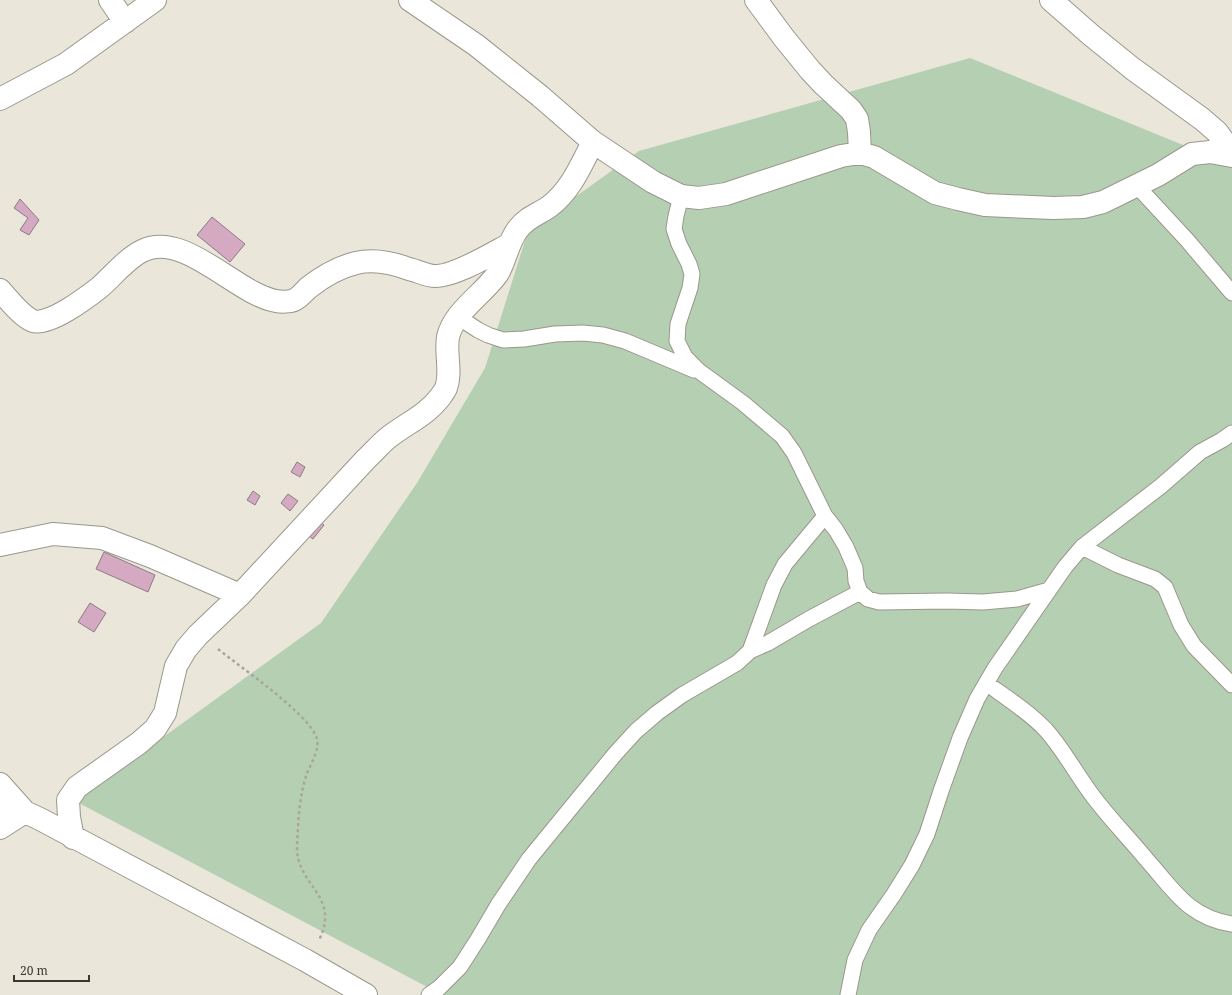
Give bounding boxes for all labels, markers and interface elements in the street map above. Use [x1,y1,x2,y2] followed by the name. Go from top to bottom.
[14,957,89,983] scale bar
[20,962,48,979] text: 20 m

